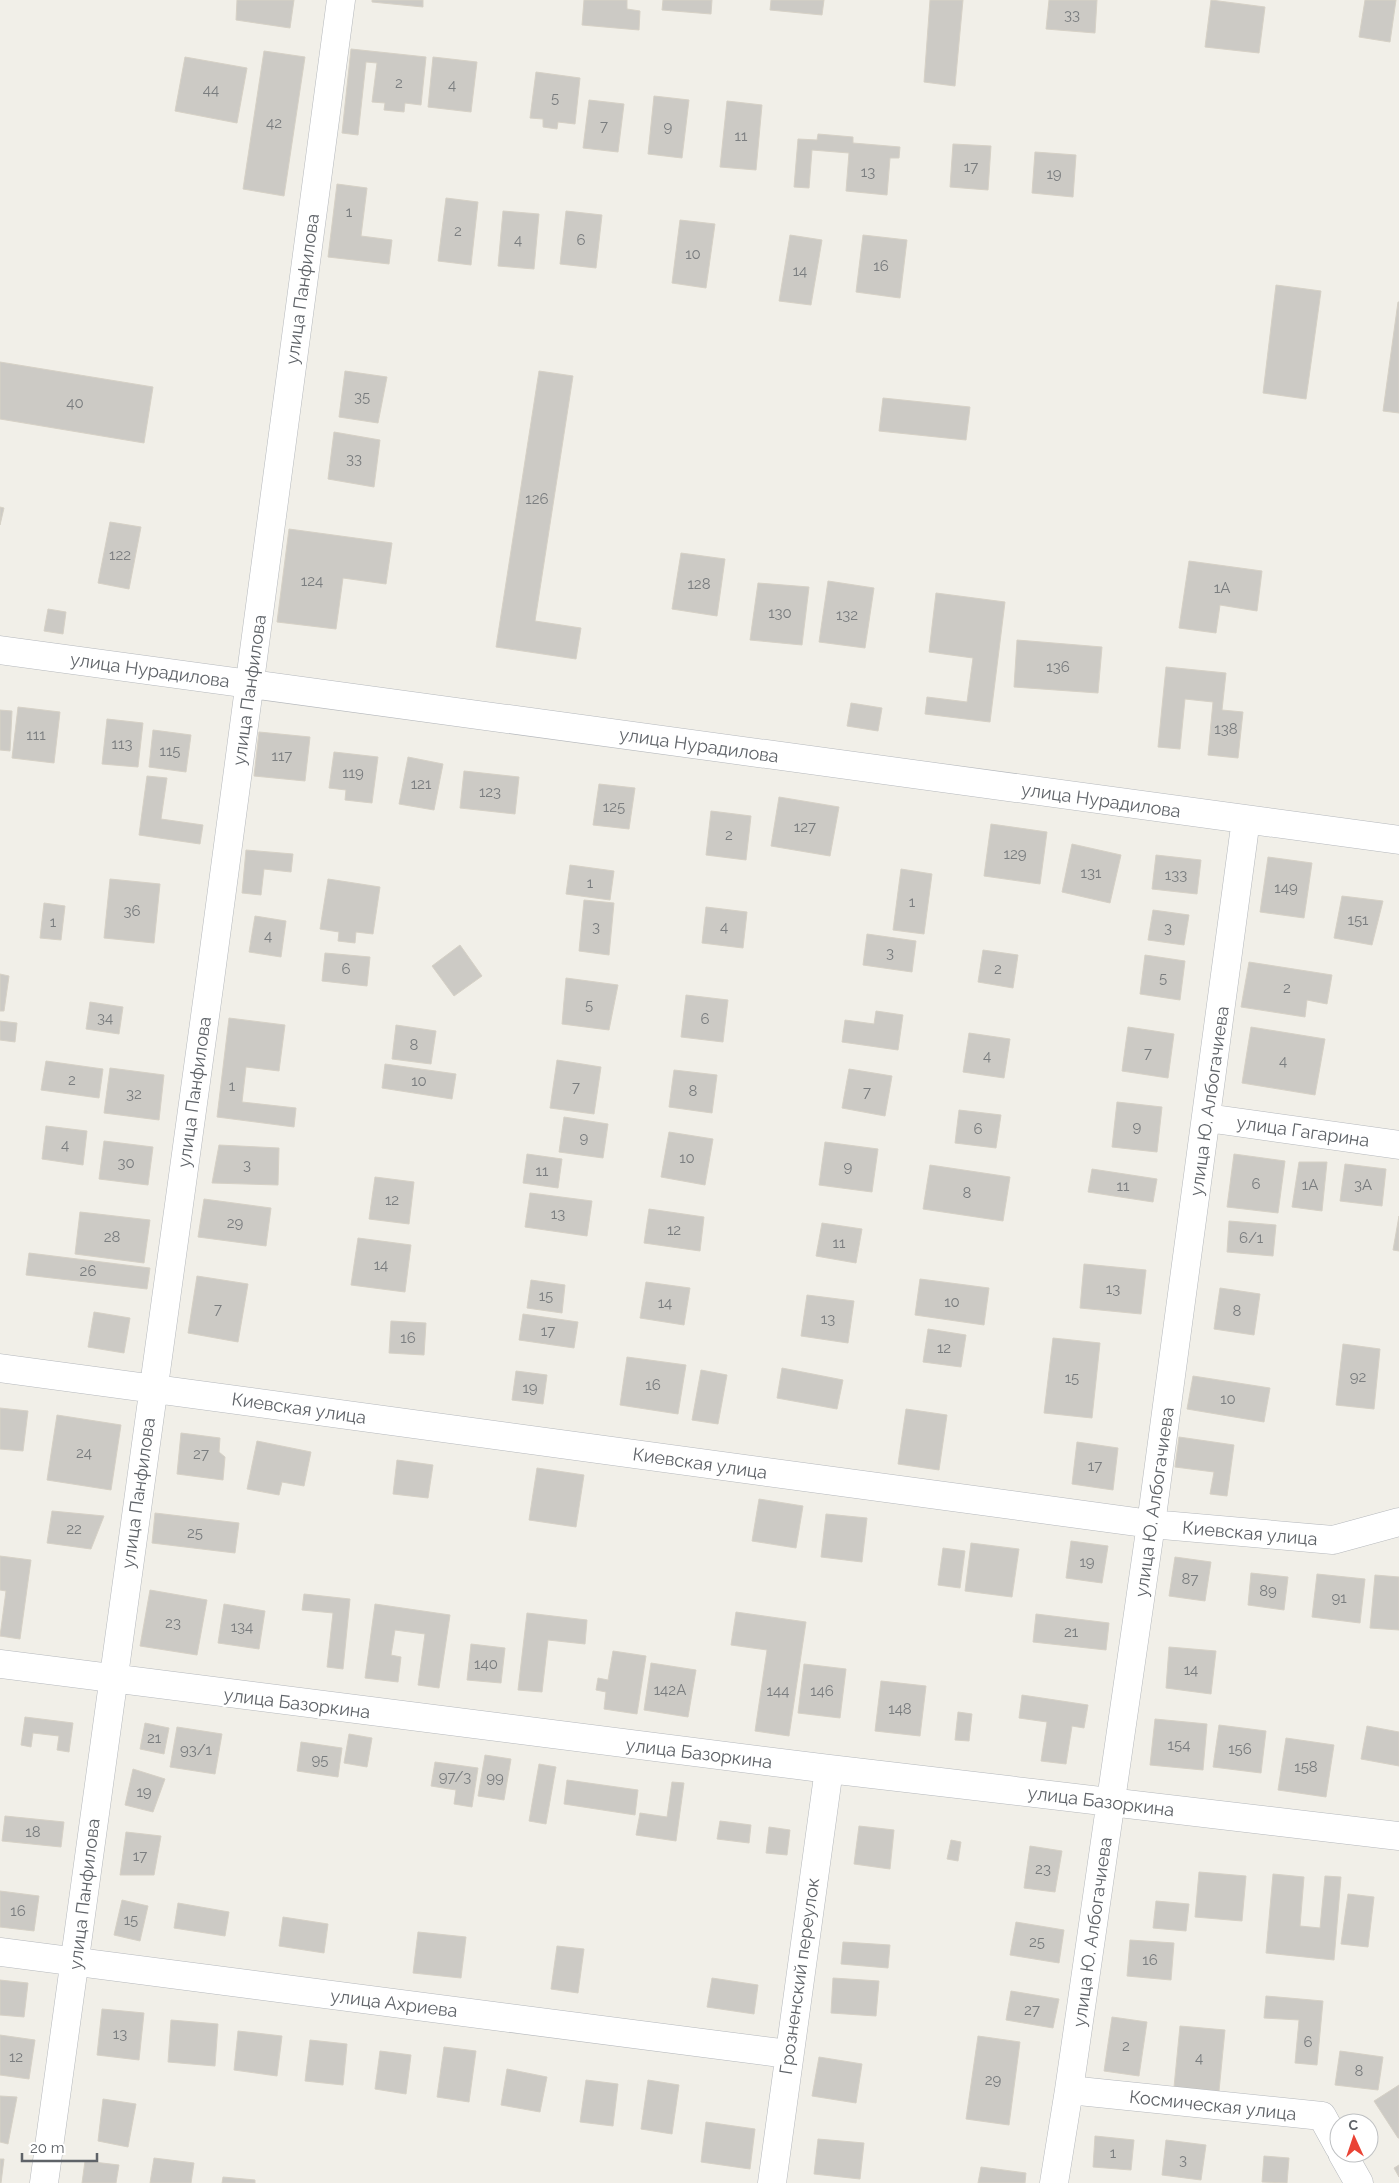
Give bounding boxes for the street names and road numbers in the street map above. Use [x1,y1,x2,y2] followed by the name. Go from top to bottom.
[281,212,323,366] street label: улица Панфилова
[228,613,270,767] street label: улица Панфилова
[69,648,231,692] street label: улица Нурадилова
[618,723,780,767] street label: улица Нурадилова
[1020,778,1182,822] street label: улица Нурадилова
[1185,1005,1233,1197] street label: улица Ю. Албогачиева
[173,1015,215,1169] street label: улица Панфилова
[1235,1111,1371,1151] street label: улица Гагарина
[230,1388,368,1428] street label: Киевская улица
[1130,1406,1178,1598] street label: улица Ю. Албогачиева
[117,1416,159,1570] street label: улица Панфилова
[631,1443,769,1483] street label: Киевская улица
[1182,1517,1318,1549] street label: Киевская улица
[223,1684,371,1722] street label: улица Базоркина
[625,1734,773,1772] street label: улица Базоркина
[1027,1782,1175,1820] street label: улица Базоркина
[64,1817,104,1971] street label: улица Панфилова
[1068,1836,1116,2028] street label: улица Ю. Албогачиева
[775,1876,823,2076] street label: Грозненский переулок
[329,1985,459,2021] street label: улица Ахриева
[1128,2086,1298,2124] street label: Космическая улица

